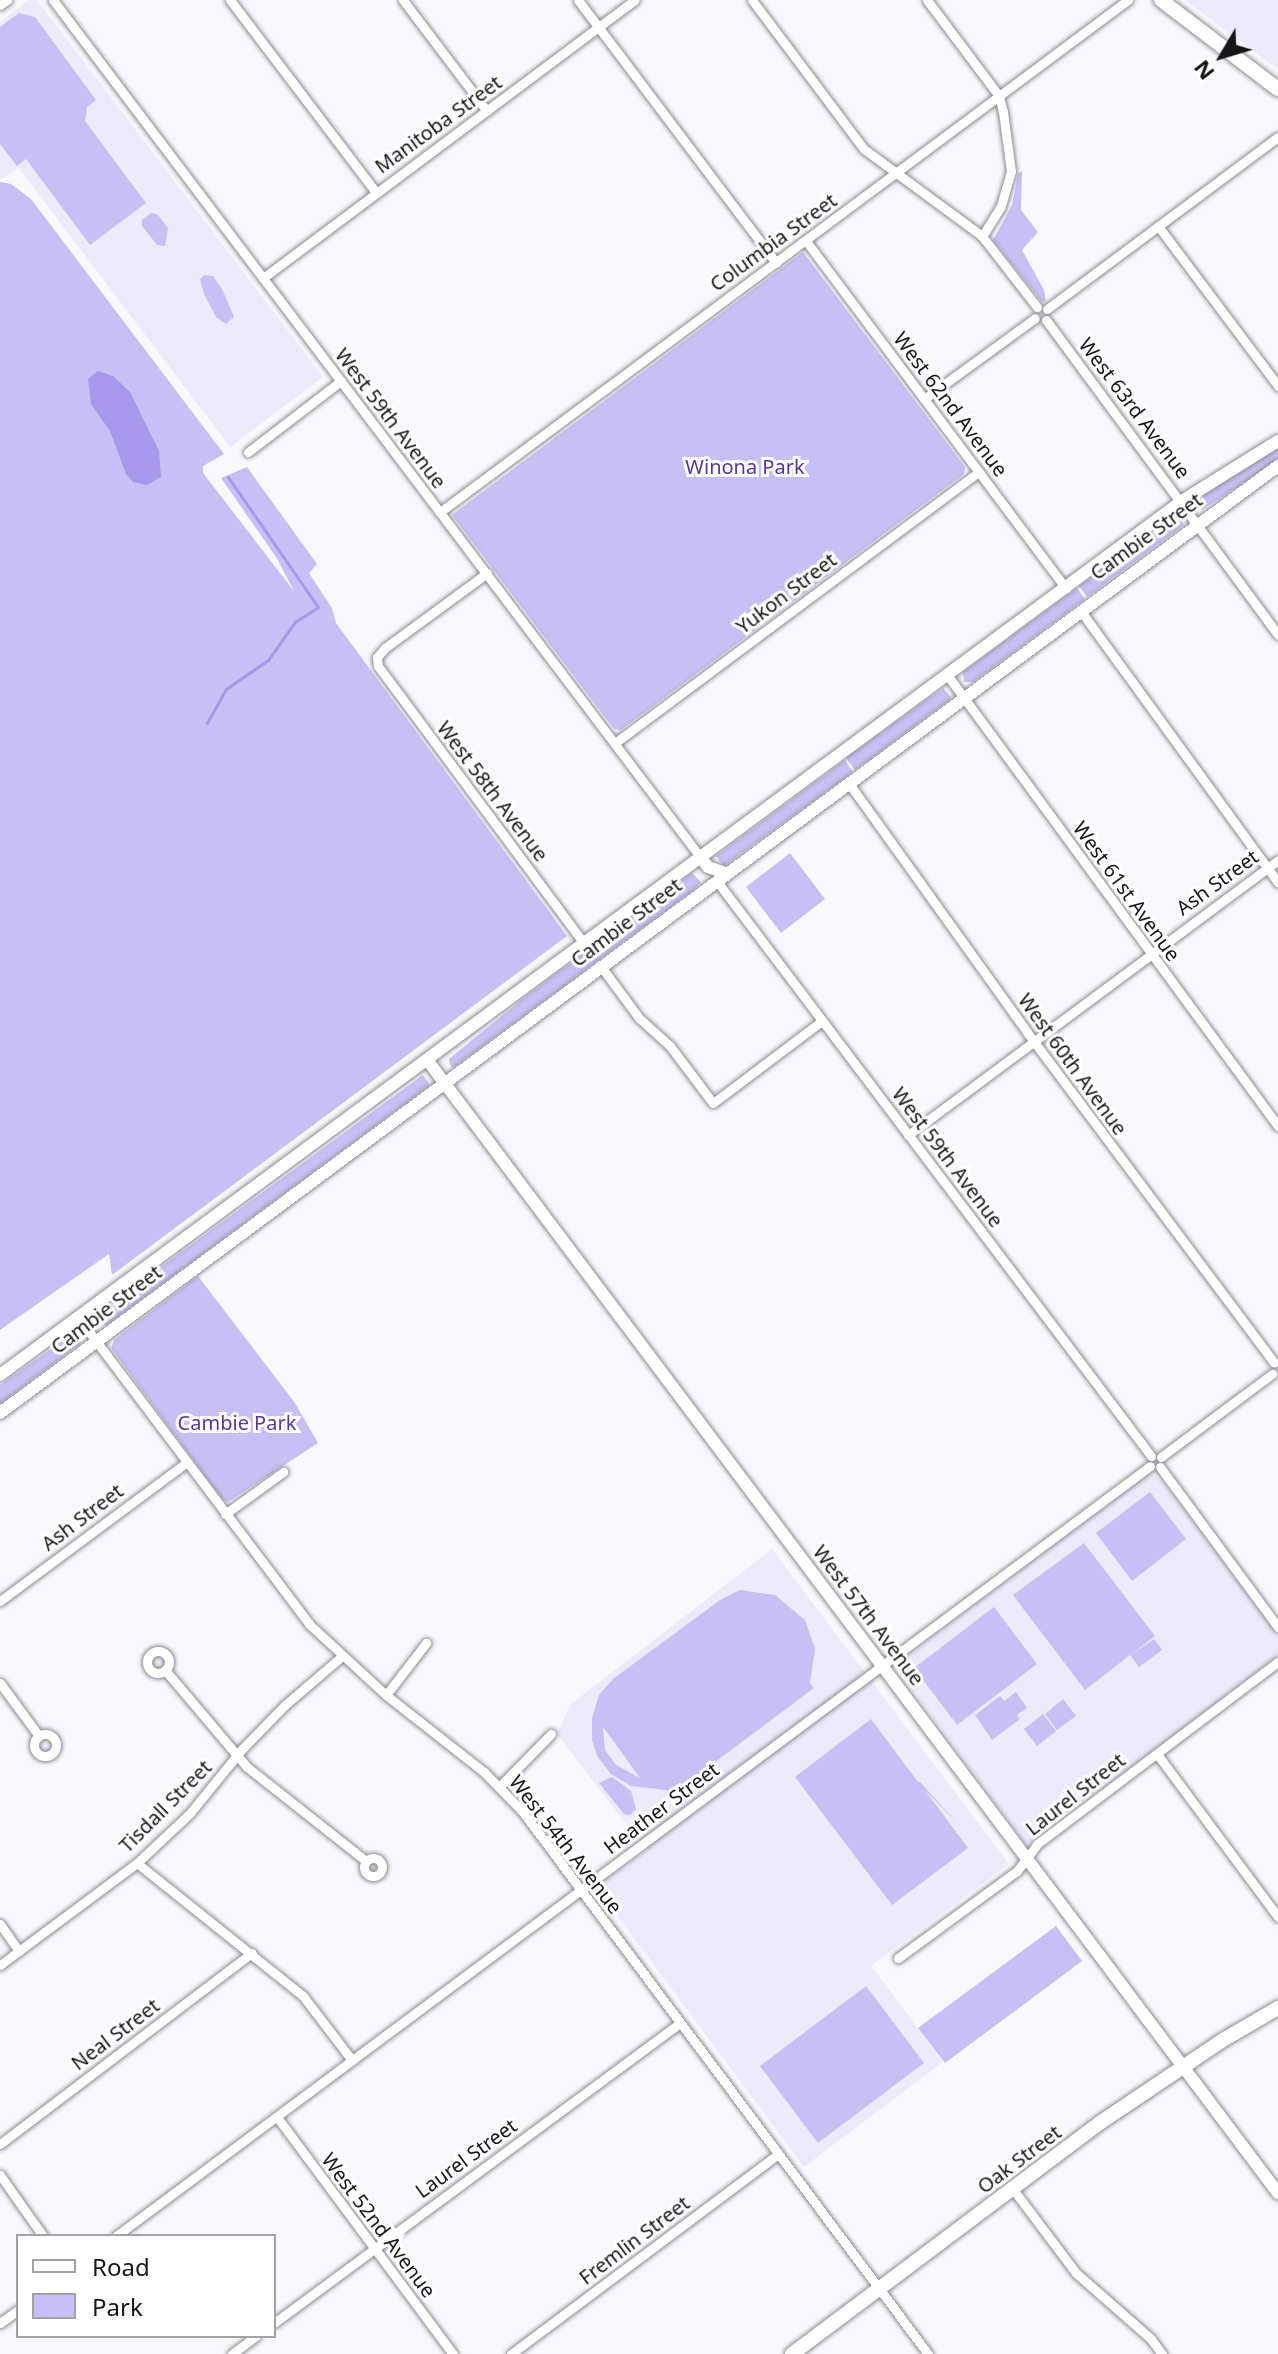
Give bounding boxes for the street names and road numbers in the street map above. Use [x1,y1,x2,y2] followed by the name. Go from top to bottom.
[370,70,506,178] street label: Manitoba Street
[705,188,841,296] street label: Columbia Street
[889,327,1013,481] street label: West 62nd Avenue
[1074,333,1196,483] street label: West 63rd Avenue
[330,343,452,493] street label: West 59th Avenue
[1085,487,1207,585] street label: Cambie Street
[731,548,841,638] street label: Yukon Street
[432,716,554,866] street label: West 58th Avenue
[1068,817,1186,965] street label: West 61st Avenue
[1171,844,1263,920] street label: Ash Street
[566,873,686,971] street label: Cambie Street
[1014,988,1132,1140] street label: West 60th Avenue
[887,1082,1009,1232] street label: West 59th Avenue
[46,1260,166,1358] street label: Cambie Street
[37,1479,127,1555] street label: Ash Street
[808,1540,930,1690] street label: West 57th Avenue
[1021,1748,1129,1840] street label: Laurel Street
[114,1755,216,1857] street label: Tisdall Street
[599,1757,723,1859] street label: Heather Street
[504,1770,628,1918] street label: West 54th Avenue
[66,1993,164,2075] street label: Neal Street
[411,2113,521,2203] street label: Laurel Street
[972,2120,1066,2198] street label: Oak Street
[317,2148,441,2302] street label: West 52nd Avenue
[574,2191,694,2289] street label: Fremlin Street

